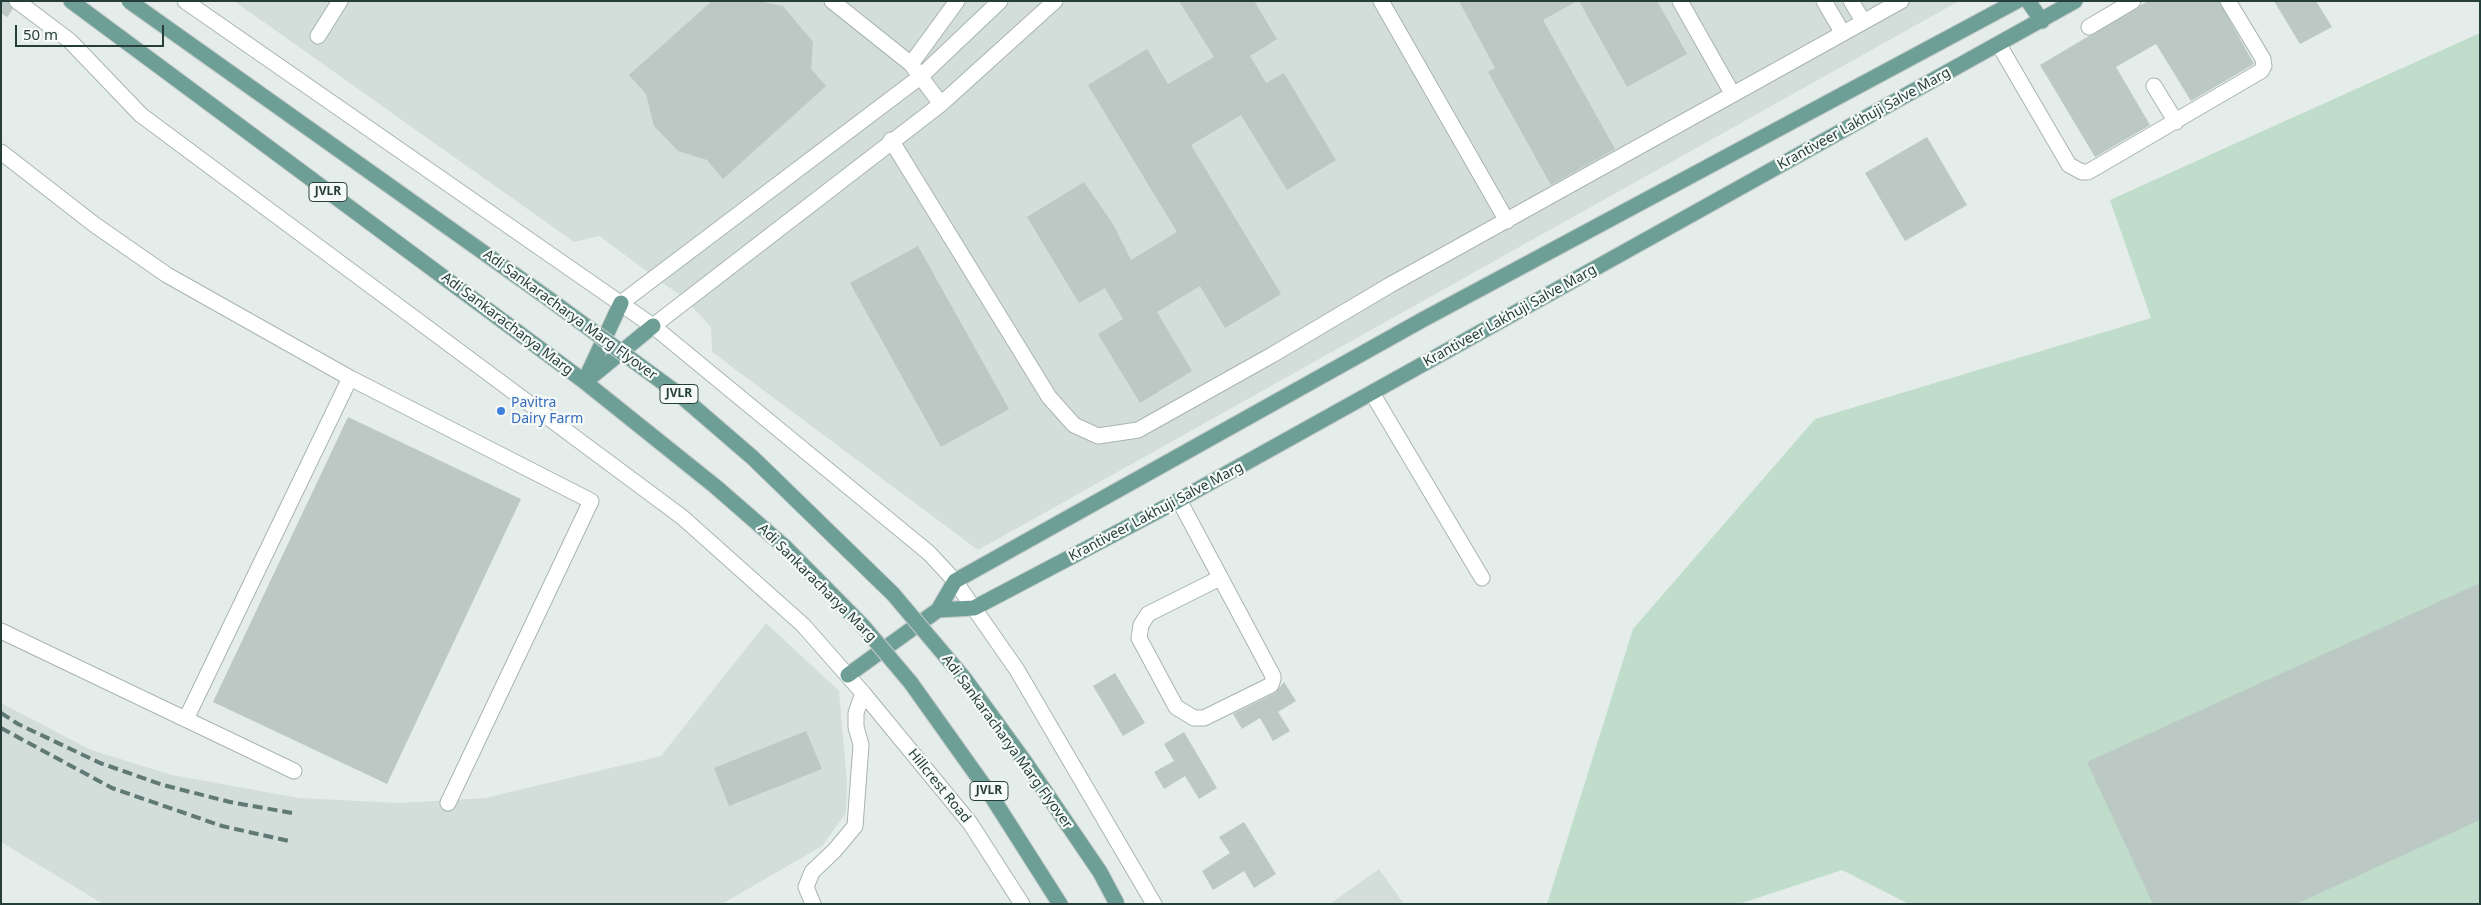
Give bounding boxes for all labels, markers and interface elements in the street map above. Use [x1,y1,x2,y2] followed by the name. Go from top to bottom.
[18,15,166,47] scale bar
[23,24,58,44] text: 50 m
[1775,64,1953,174] street label: Krantiveer Lakhuji Salve Marg
[309,182,347,202] road number: JVLR
[480,246,660,384] street label: Adi Sankaracharya Marg Flyover
[1421,261,1599,371] street label: Krantiveer Lakhuji Salve Marg
[438,269,576,379] street label: Adi Sankaracharya Marg
[660,384,698,404] road number: JVLR
[511,395,583,428] place label: Pavitra Dairy Farm
[495,405,507,417] marker: Pavitra Dairy Farm
[1066,459,1246,565] street label: Krantiveer Lakhuji Salve Marg
[754,520,880,646] street label: Adi Sankaracharya Marg
[938,652,1076,832] street label: Adi Sankaracharya Marg Flyover
[904,746,974,826] street label: Hillcrest Road
[970,781,1008,800] road number: JVLR

